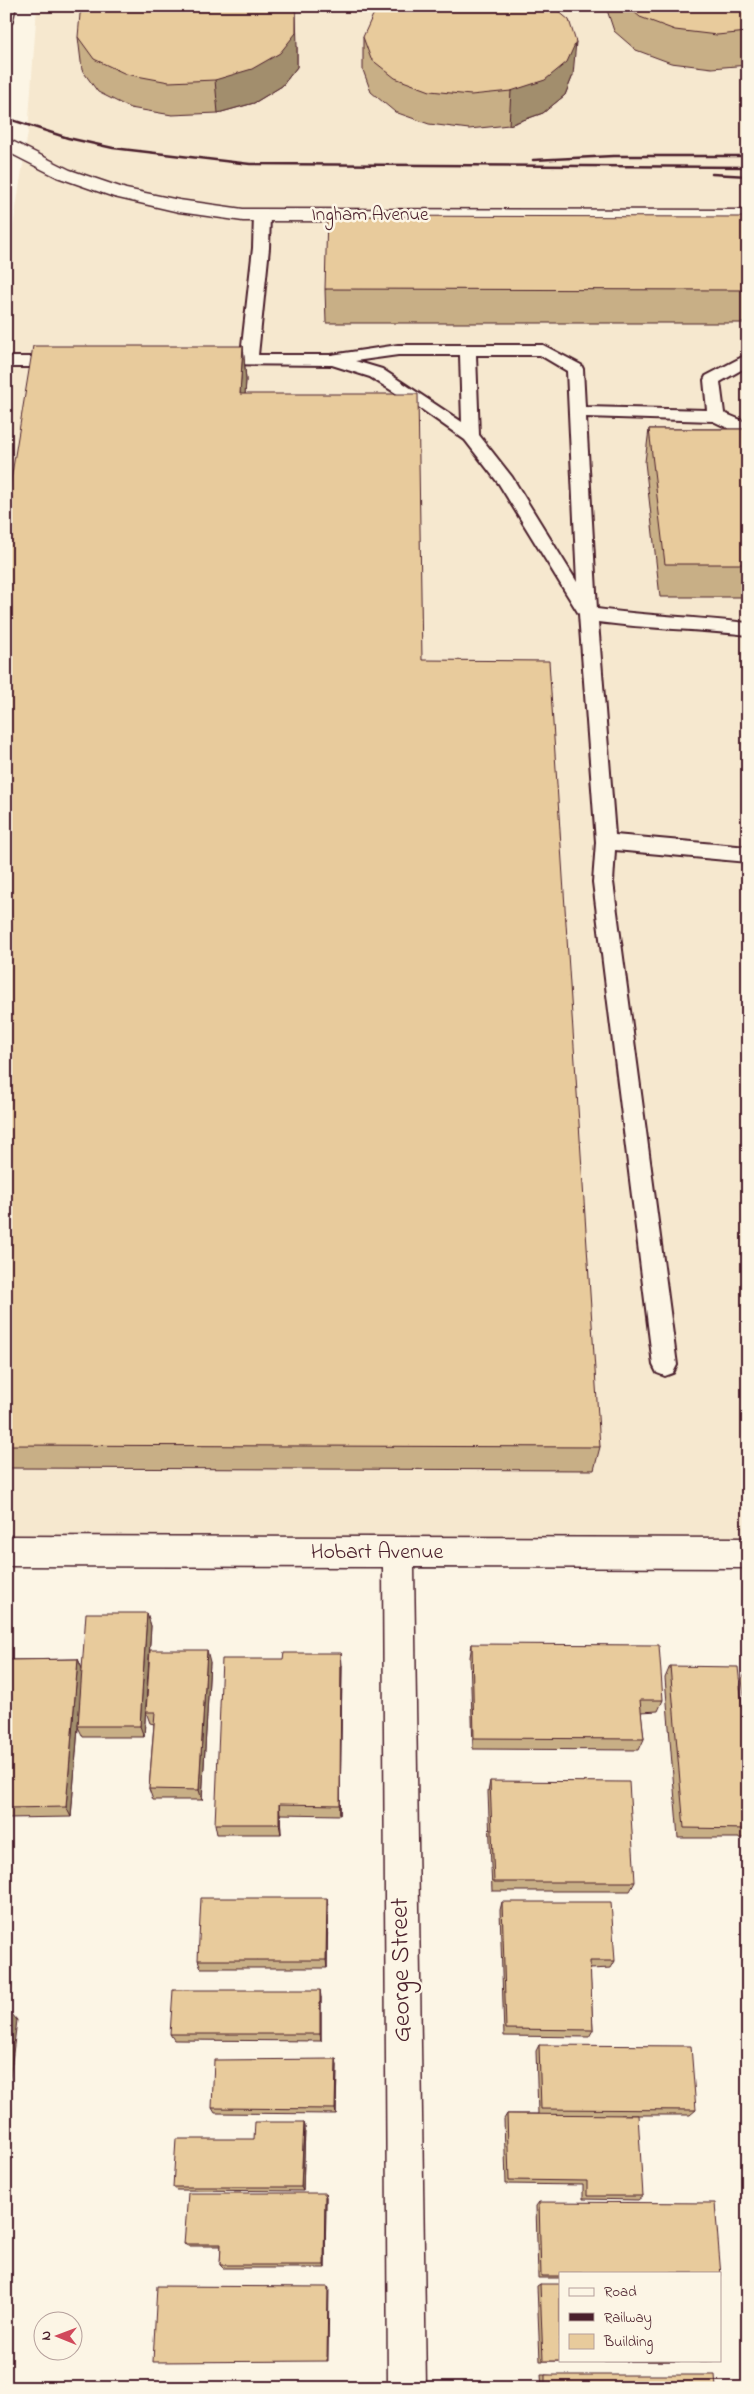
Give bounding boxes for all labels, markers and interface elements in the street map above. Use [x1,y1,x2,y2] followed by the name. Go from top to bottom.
[311,202,429,231] street label: Ingham Avenue
[311,1537,443,1569] street label: Hobart Avenue
[382,1897,422,2043] street label: George Street
[559,2272,722,2362] legend
[604,2281,637,2303] text: Road
[604,2307,652,2330] text: Railway
[32,2312,82,2362] north arrow
[36,2331,57,2341] text: N
[603,2331,653,2354] text: Building

